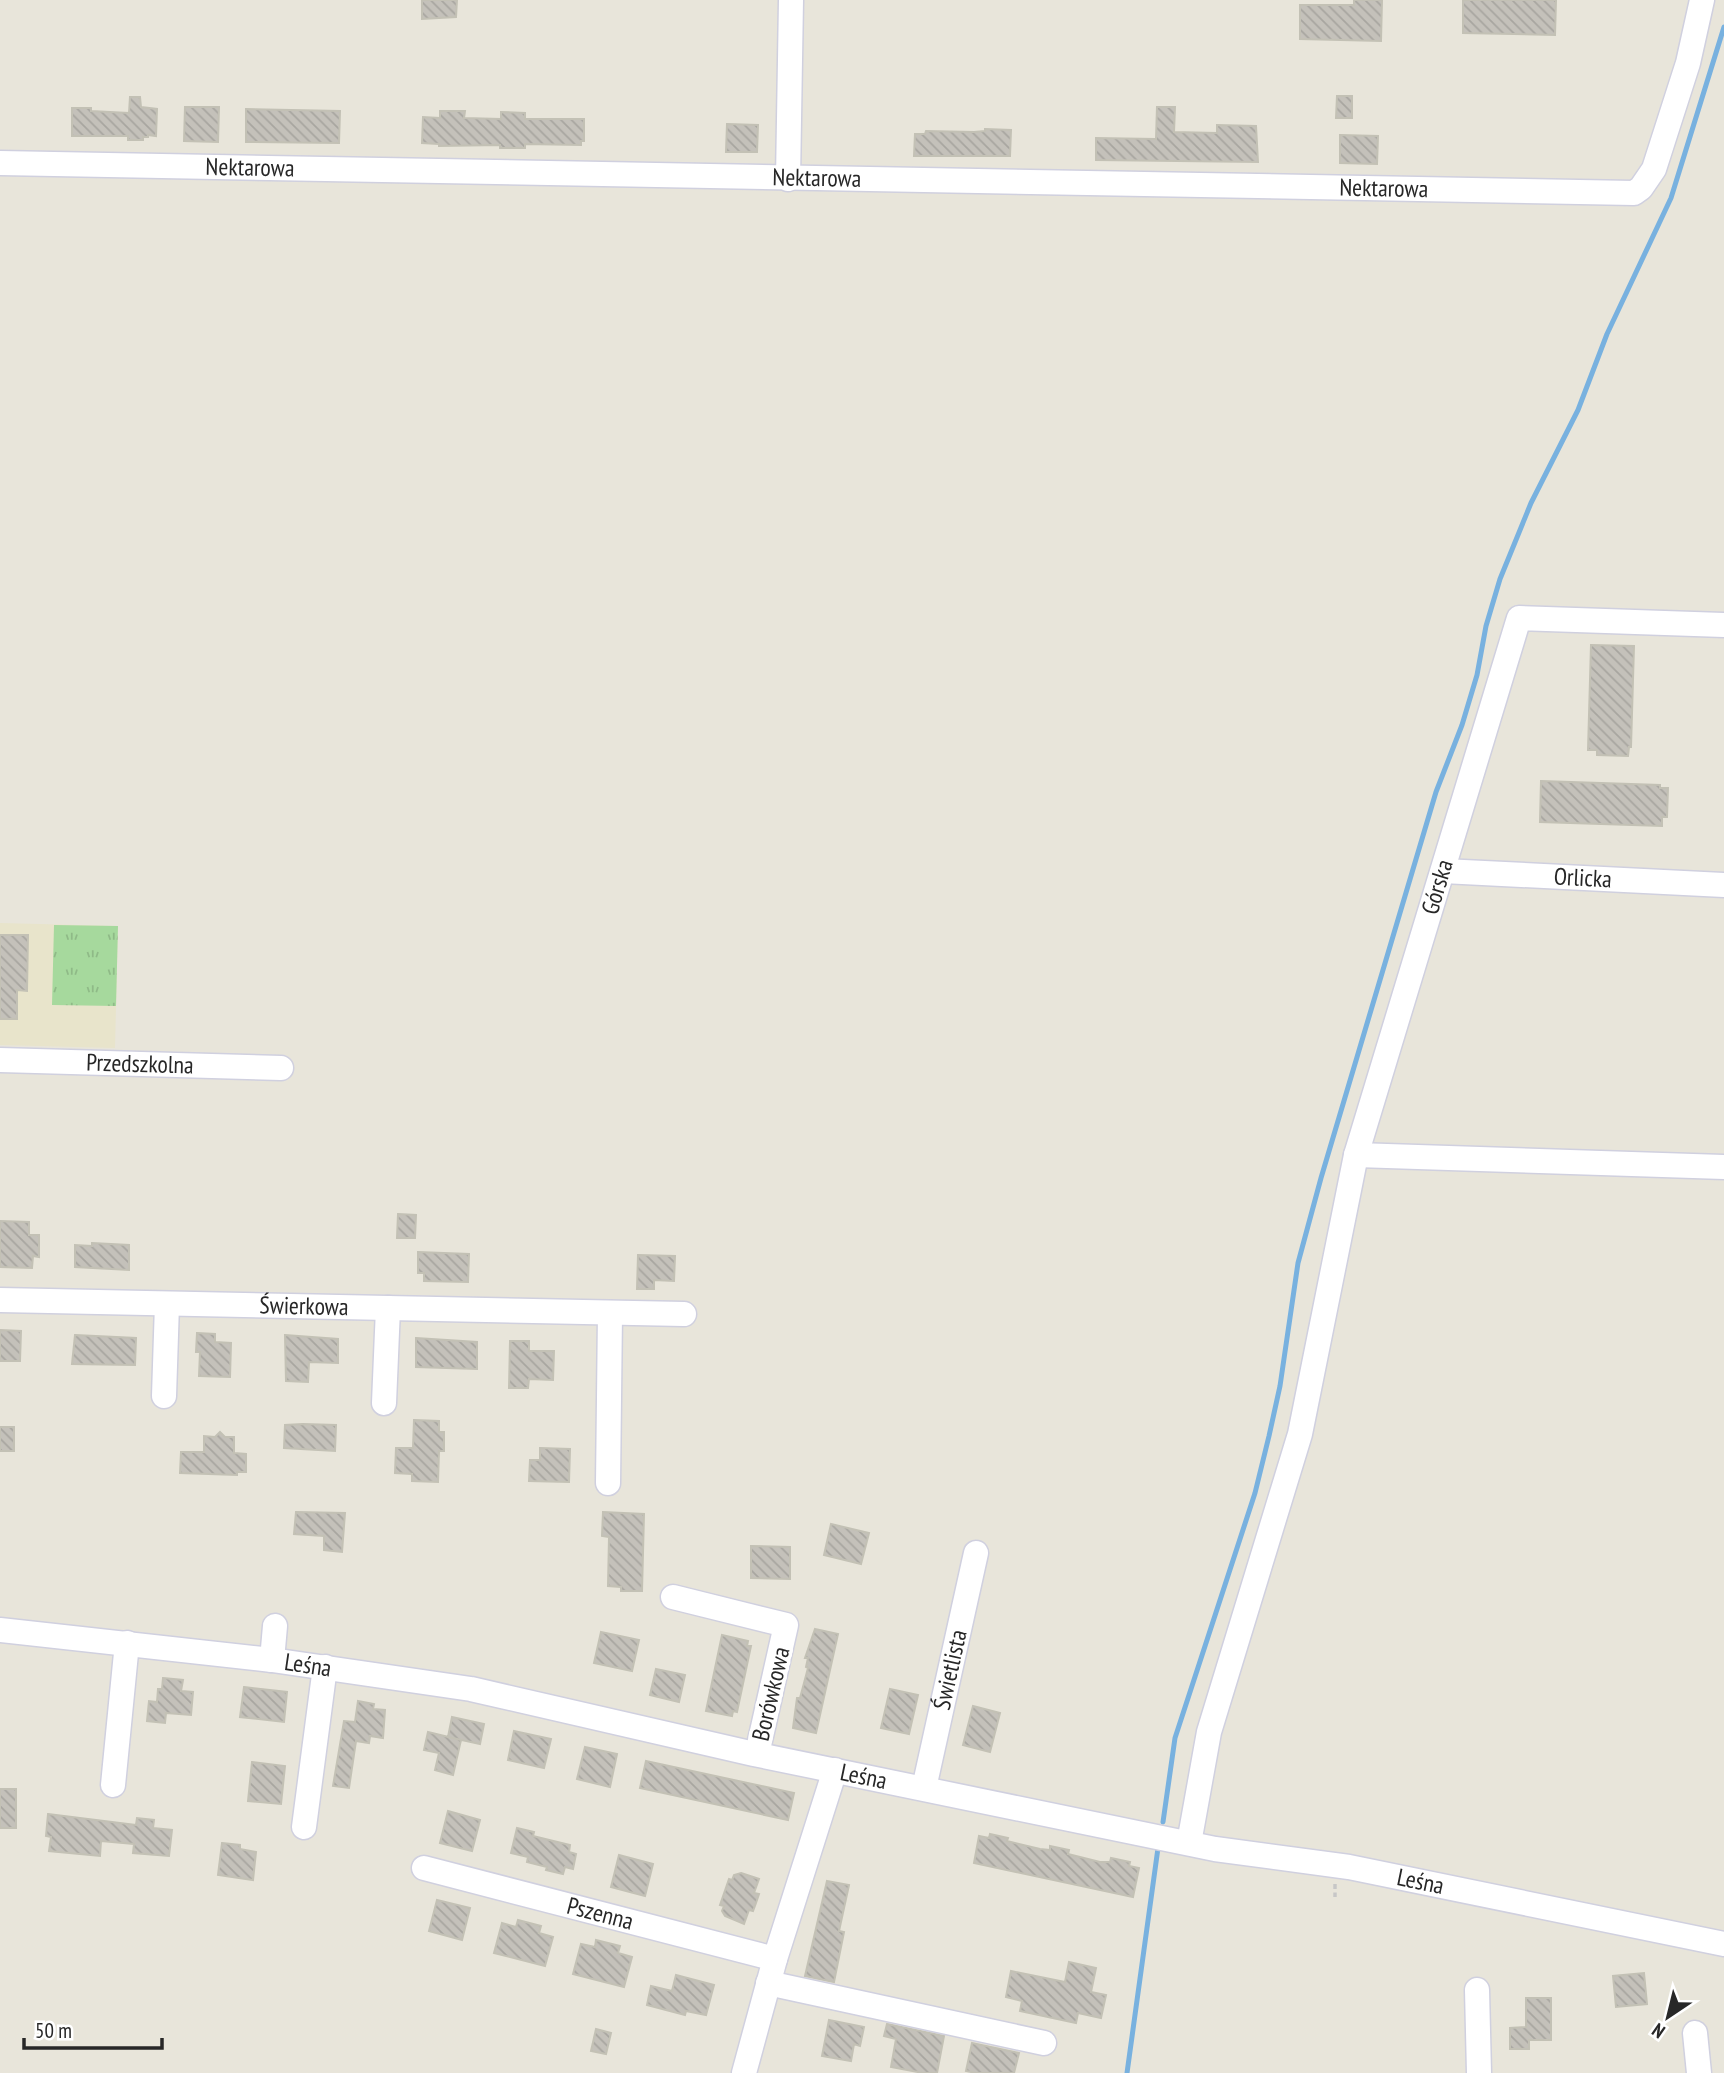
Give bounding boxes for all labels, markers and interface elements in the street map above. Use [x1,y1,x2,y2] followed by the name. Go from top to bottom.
[205,151,295,183] street label: Nektarowa
[772,161,862,194] street label: Nektarowa
[1339,172,1428,204] street label: Nektarowa
[1414,856,1460,918] street label: Górska
[1553,861,1613,894] street label: Orlicka
[86,1046,194,1081] street label: Przedszkolna
[259,1289,349,1322] street label: Świerkowa
[926,1627,974,1713] street label: Świetlista
[745,1644,796,1744] street label: Borówkowa
[282,1646,334,1683] street label: Leśna
[837,1756,890,1796] street label: Leśna
[1394,1861,1447,1901] street label: Leśna
[564,1890,637,1937] street label: Pszenna
[1633,1982,1703,2052] north arrow
[24,2007,163,2050] scale bar
[35,2017,72,2044] text: 50 m
[1647,2018,1669,2044] text: N

